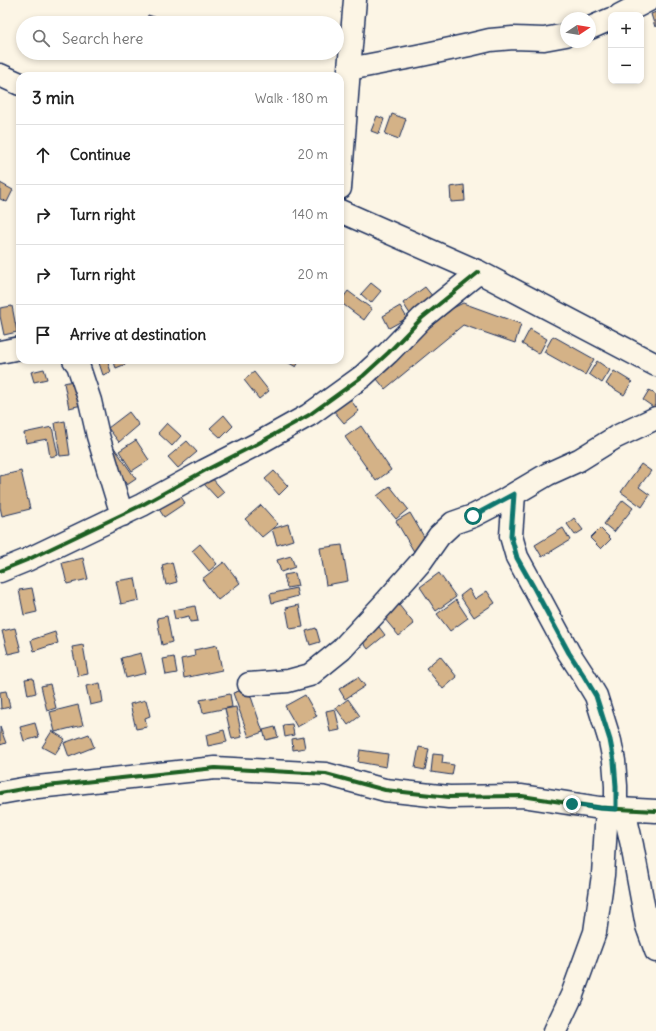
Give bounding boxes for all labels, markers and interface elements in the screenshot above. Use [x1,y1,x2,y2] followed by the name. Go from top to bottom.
[560,12,596,48] north arrow
[608,12,644,84] map controls
[608,12,644,48] button: +
[16,16,344,60] search box
[30,27,52,49] icon: search
[62,29,143,48] text: Search here
[608,48,644,84] button: −
[32,87,74,109] text: 3 min
[255,90,328,107] text: Walk · 180 m
[32,144,54,166] icon: ahead
[70,145,131,164] text: Continue
[298,146,328,163] text: 20 m
[32,204,54,226] icon: right
[70,205,135,224] text: Turn right
[292,206,328,223] text: 140 m
[32,264,54,286] icon: right
[70,265,135,284] text: Turn right
[298,266,328,283] text: 20 m
[32,324,54,346] icon: arrive
[70,325,206,344] text: Arrive at destination
[464,507,482,525] route start
[563,795,581,813] route end

